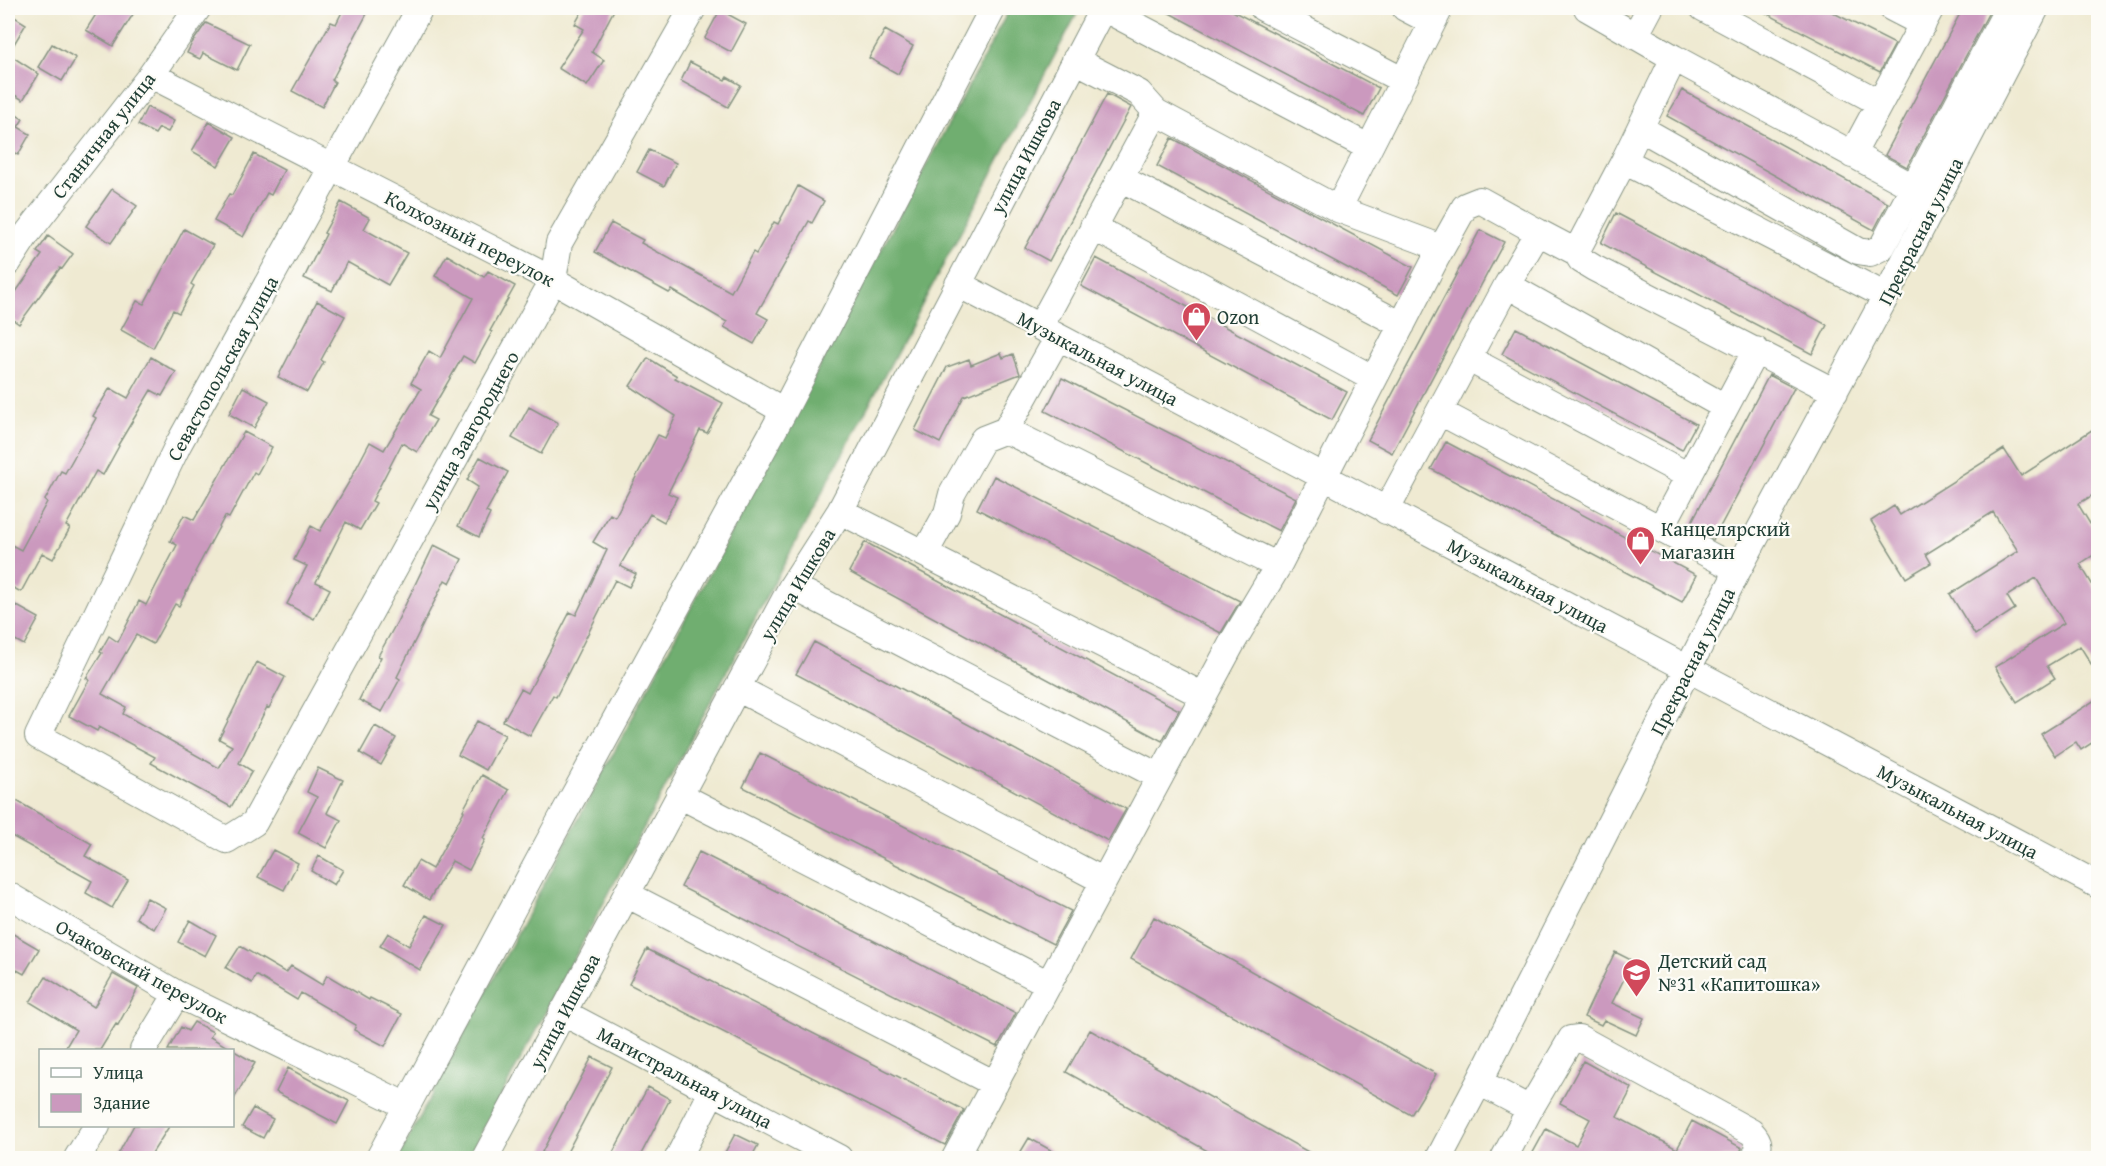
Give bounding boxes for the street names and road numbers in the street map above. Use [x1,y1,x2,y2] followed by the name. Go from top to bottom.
[44,65,162,205] street label: Станичная улица
[982,93,1068,220] street label: улица Ишкова
[1870,152,1970,310] street label: Прекрасная улица
[380,183,560,294] street label: Колхозный переулок
[159,270,285,466] street label: Севастопольская улица
[1012,303,1184,413] street label: Музыкальная улица
[414,345,526,516] street label: улица Завгороднего
[751,522,842,647] street label: улица Ишкова
[1442,530,1614,640] street label: Музыкальная улица
[1642,582,1742,740] street label: Прекрасная улица
[1872,756,2044,866] street label: Музыкальная улица
[51,912,234,1031] street label: Очаковский переулок
[521,948,607,1075] street label: улица Ишкова
[592,1019,778,1136] street label: Магистральная улица

